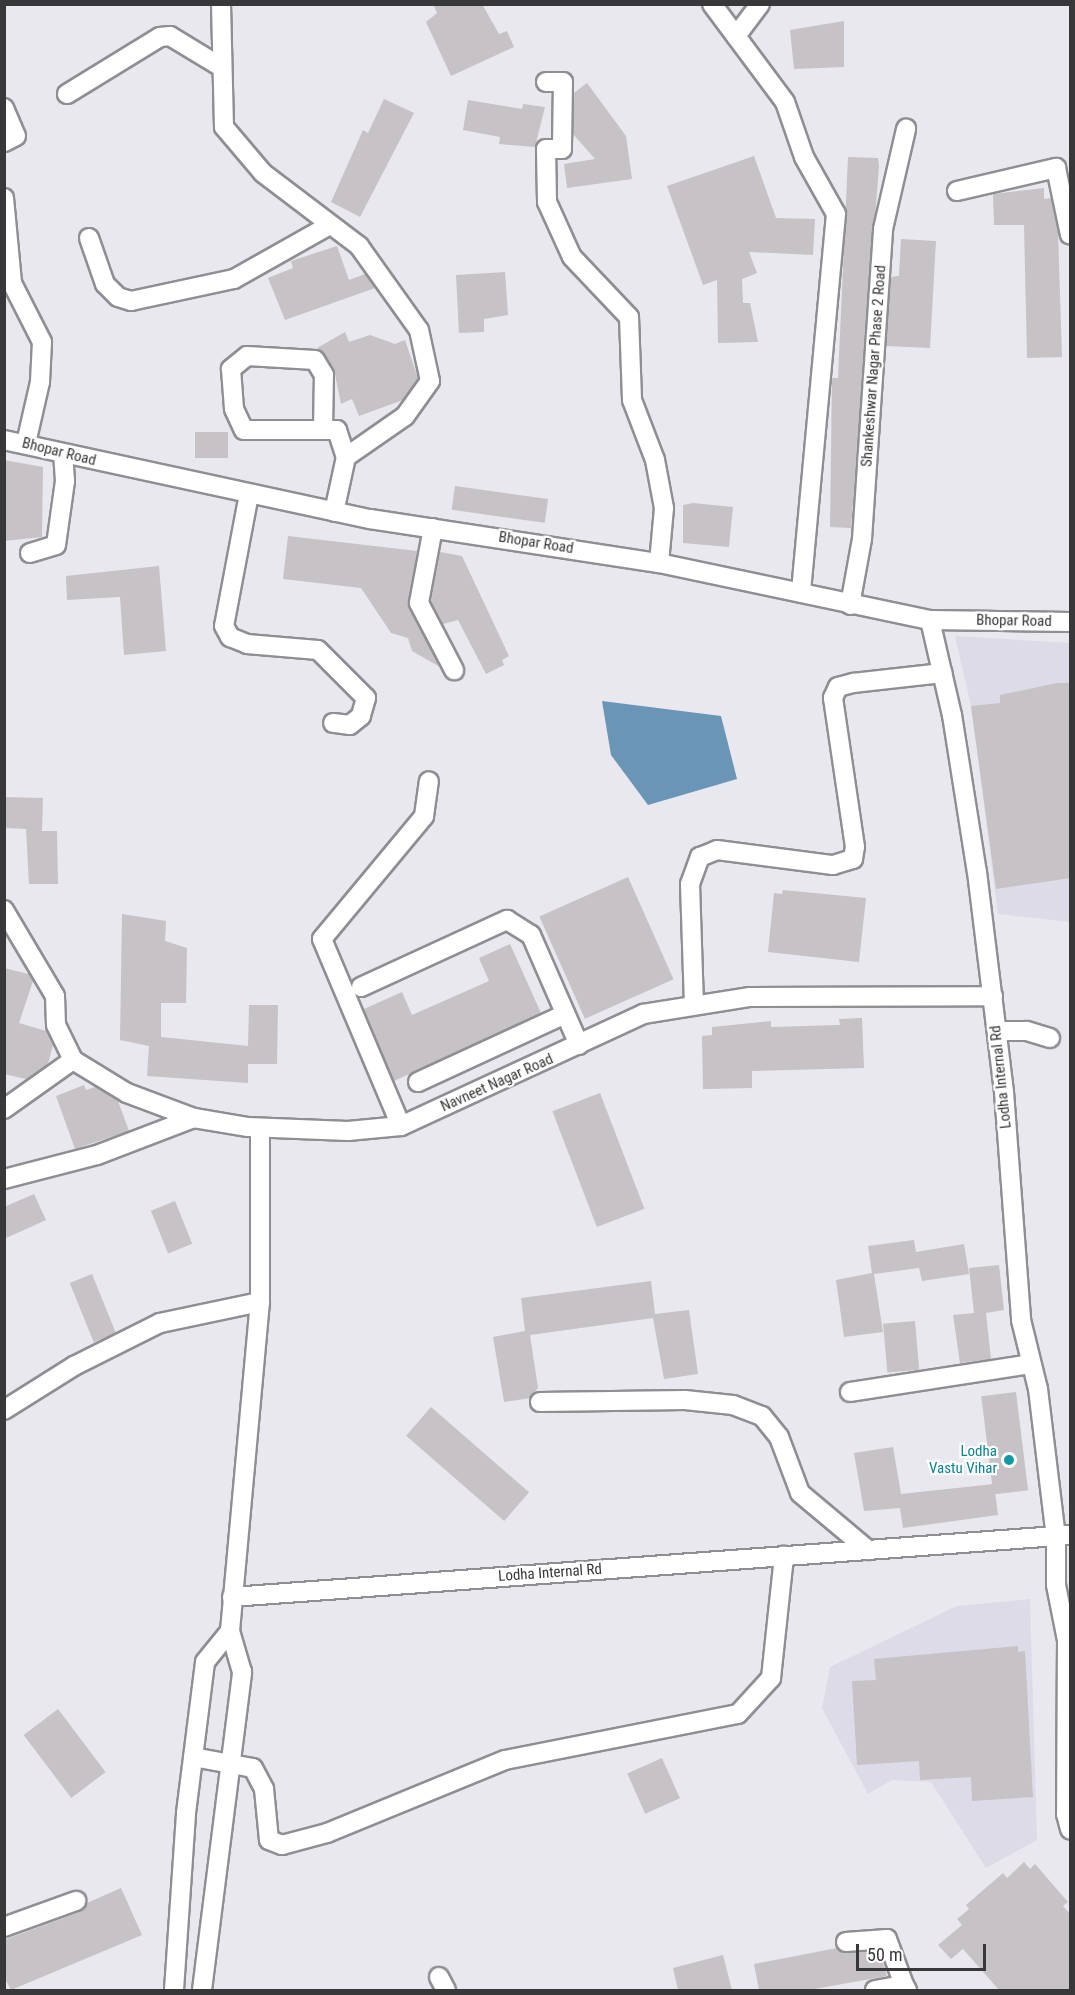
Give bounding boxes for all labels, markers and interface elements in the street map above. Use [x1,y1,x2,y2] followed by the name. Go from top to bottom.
[858,264,890,468] street label: Shankeshwar Nagar Phase 2 Road
[20,434,98,470] street label: Bhopar Road
[497,528,575,558] street label: Bhopar Road
[976,611,1052,631] street label: Bhopar Road
[987,1024,1015,1130] street label: Lodha Internal Rd
[438,1050,556,1116] street label: Navneet Nagar Road
[929,1442,997,1477] place label: Lodha Vastu Vihar
[1002,1453,1016,1467] marker: Lodha Vastu Vihar
[498,1560,602,1586] street label: Lodha Internal Rd
[859,1932,990,1970] scale bar
[867,1944,902,1965] text: 50 m

